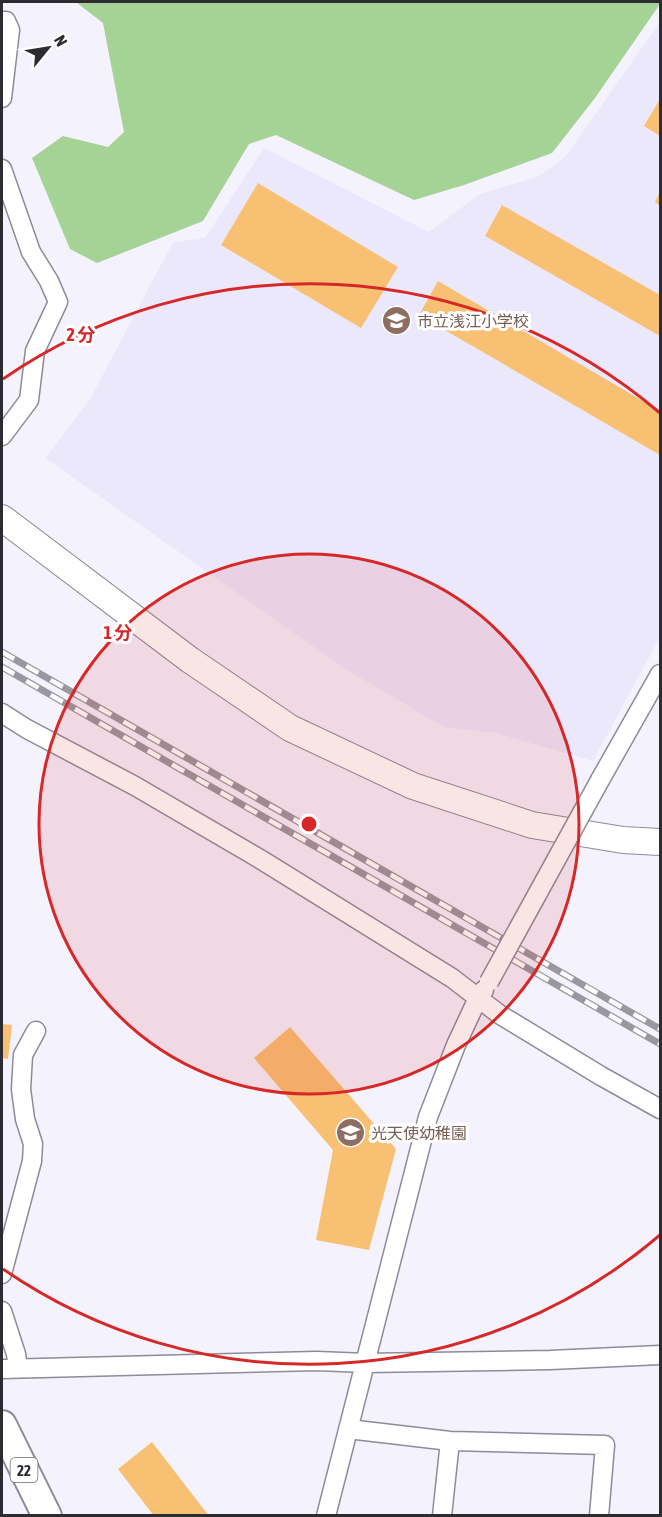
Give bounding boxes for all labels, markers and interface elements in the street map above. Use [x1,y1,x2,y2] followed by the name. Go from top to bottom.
[18,18,78,78] north arrow
[51,32,71,49] text: N
[380,305,412,337] school or university icon: 市立浅江小学校
[417,312,529,330] place label: 市立浅江小学校
[67,324,95,345] text: 2 分
[104,622,132,643] text: 1 分
[299,814,319,834] centre of rings
[334,1117,366,1149] school or university icon: 光天使幼稚園
[371,1124,467,1142] place label: 光天使幼稚園
[10,1458,38,1482] road number: 22

